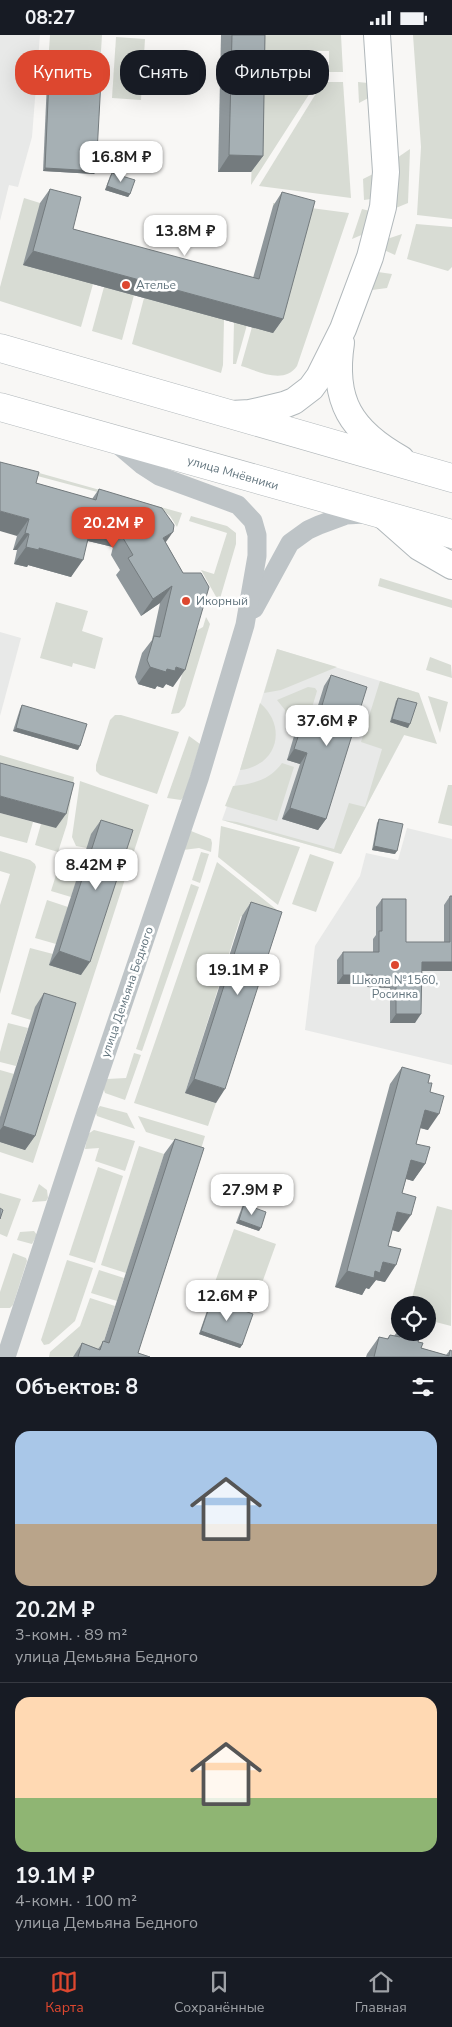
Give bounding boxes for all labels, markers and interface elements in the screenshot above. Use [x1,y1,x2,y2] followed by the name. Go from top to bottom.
[25,5,75,31] text: 08:27
[15,50,110,95] chip: Купить
[120,50,206,95] chip: Снять
[216,50,329,95] chip: Фильтры
[75,141,167,183] pin: 16.8M ₽
[91,146,151,168] text: 16.8M ₽
[139,215,231,257] pin: 13.8M ₽
[155,220,215,242] text: 13.8M ₽
[136,277,176,293] place label: Ателье
[120,279,132,291] marker: Ателье
[185,452,281,494] street label: улица Мнёвники
[67,507,159,549] pin: 20.2M ₽
[83,512,143,534] text: 20.2M ₽
[196,593,248,609] place label: Икорный
[180,595,192,607] marker: Икорный
[281,705,373,747] pin: 37.6M ₽
[297,710,357,732] text: 37.6M ₽
[50,849,142,891] pin: 8.42M ₽
[66,854,126,876] text: 8.42M ₽
[97,924,157,1060] street label: улица Демьяна Бедного
[192,953,284,996] pin: 19.1M ₽
[208,959,268,981] text: 19.1M ₽
[389,959,401,971] marker: Школа №1560, Росинка
[352,972,438,1002] place label: Школа №1560, Росинка
[206,1173,298,1216] pin: 27.9M ₽
[222,1179,282,1201] text: 27.9M ₽
[181,1279,273,1322] pin: 12.6M ₽
[197,1285,257,1307] text: 12.6M ₽
[391,1296,436,1341] map controls
[391,1296,436,1341] button: locate
[15,1373,138,1401] text: Объектов: 8
[409,1373,437,1401] icon: filters
[181,1464,271,1554] icon: home
[15,1596,95,1624] text: 20.2M ₽
[15,1624,127,1646] text: 3-комн. · 89 m²
[15,1646,198,1668] text: улица Демьяна Бедного
[181,1729,271,1819] icon: home
[15,1862,95,1890] text: 19.1M ₽
[15,1890,137,1912] text: 4-комн. · 100 m²
[15,1912,198,1934] text: улица Демьяна Бедного
[45,1968,84,2017] tab: Карта
[174,1968,264,2017] tab: Сохранённые
[355,1968,407,2017] tab: Главная

